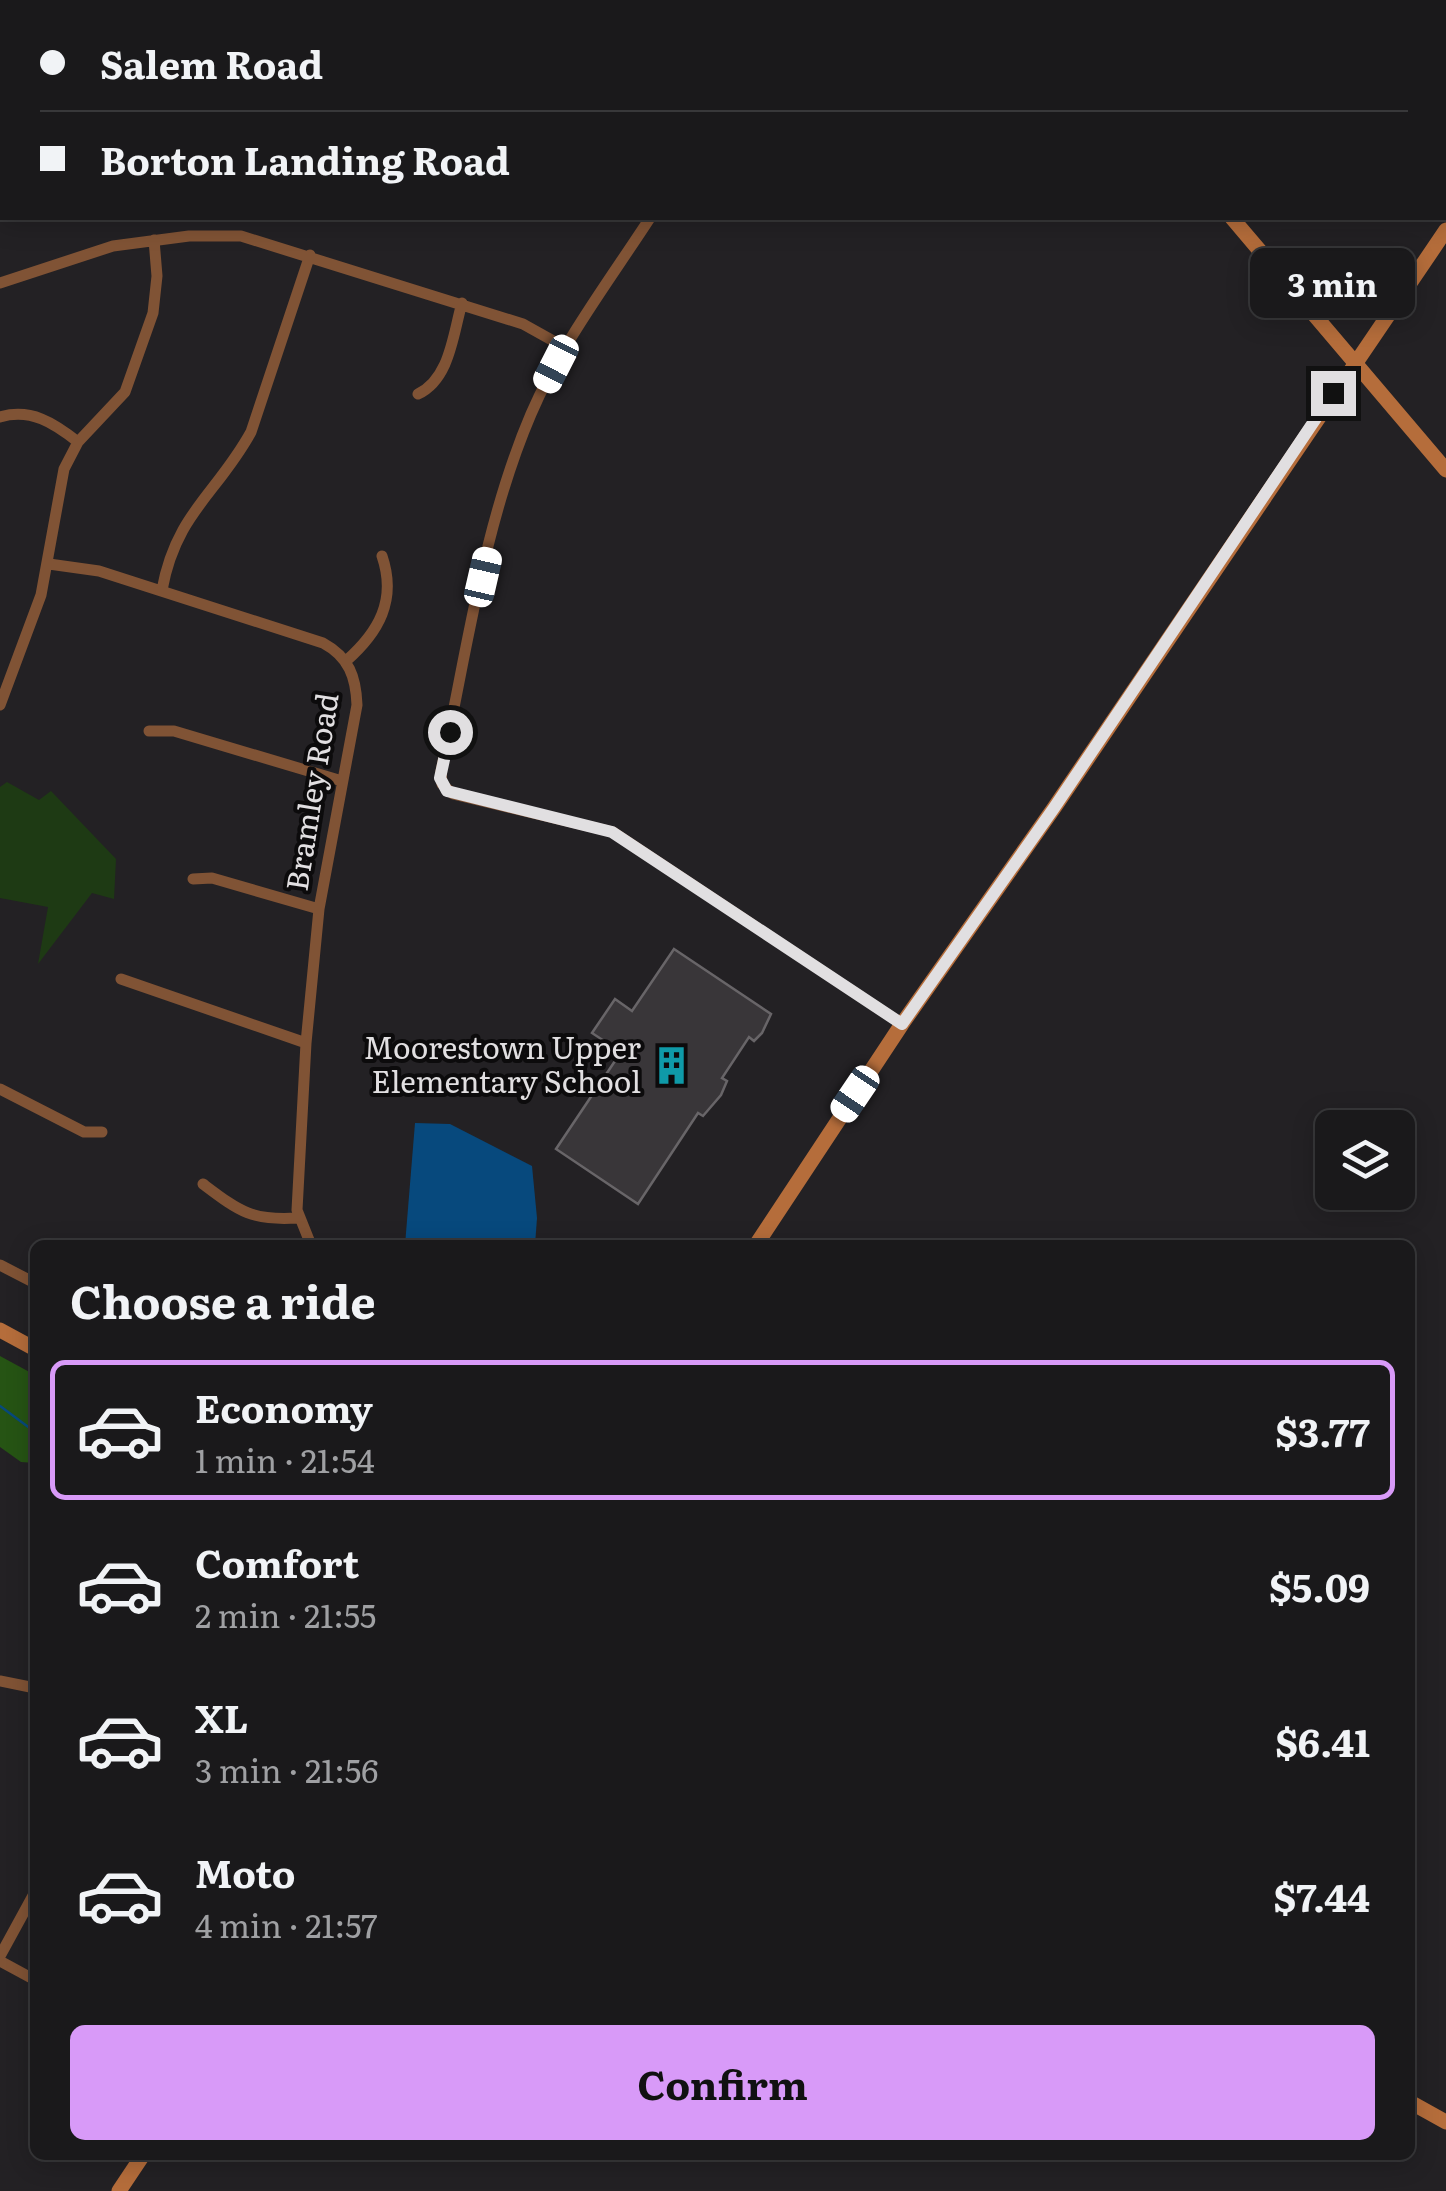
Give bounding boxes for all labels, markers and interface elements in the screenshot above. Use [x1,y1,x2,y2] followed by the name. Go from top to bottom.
[100,34,323,91] text: Salem Road
[100,130,510,187] text: Borton Landing Road
[1250,248,1416,318] callout: 3 min
[1287,259,1378,307] text: 3 min
[529,330,583,398] car
[1311,371,1356,416] route end
[462,544,504,610] car
[273,689,347,894] street label: Bramley Road
[428,710,473,755] route start
[364,1024,641,1102] place label: Moorestown Upper Elementary School
[650,1045,692,1087] building icon: Moorestown Upper Elementary School
[826,1061,884,1127] car
[1315,1110,1415,1210] map controls
[1315,1110,1415,1210] button: layers
[70,1266,376,1333] text: Choose a ride
[195,1378,373,1435] text: Economy
[75,1385,165,1475] icon: car
[1275,1402,1370,1459] text: $3.77
[195,1435,375,1483] text: 1 min · 21:54
[195,1533,359,1590] text: Comfort
[75,1540,165,1630] icon: car
[1269,1557,1370,1614] text: $5.09
[195,1590,376,1638] text: 2 min · 21:55
[195,1688,248,1745] text: XL
[75,1695,165,1785] icon: car
[1275,1712,1370,1769] text: $6.41
[195,1745,378,1793] text: 3 min · 21:56
[195,1843,295,1900] text: Moto
[75,1850,165,1940] icon: car
[1273,1867,1370,1924] text: $7.44
[195,1900,378,1948] text: 4 min · 21:57
[70,2025,1375,2140] button: Confirm

